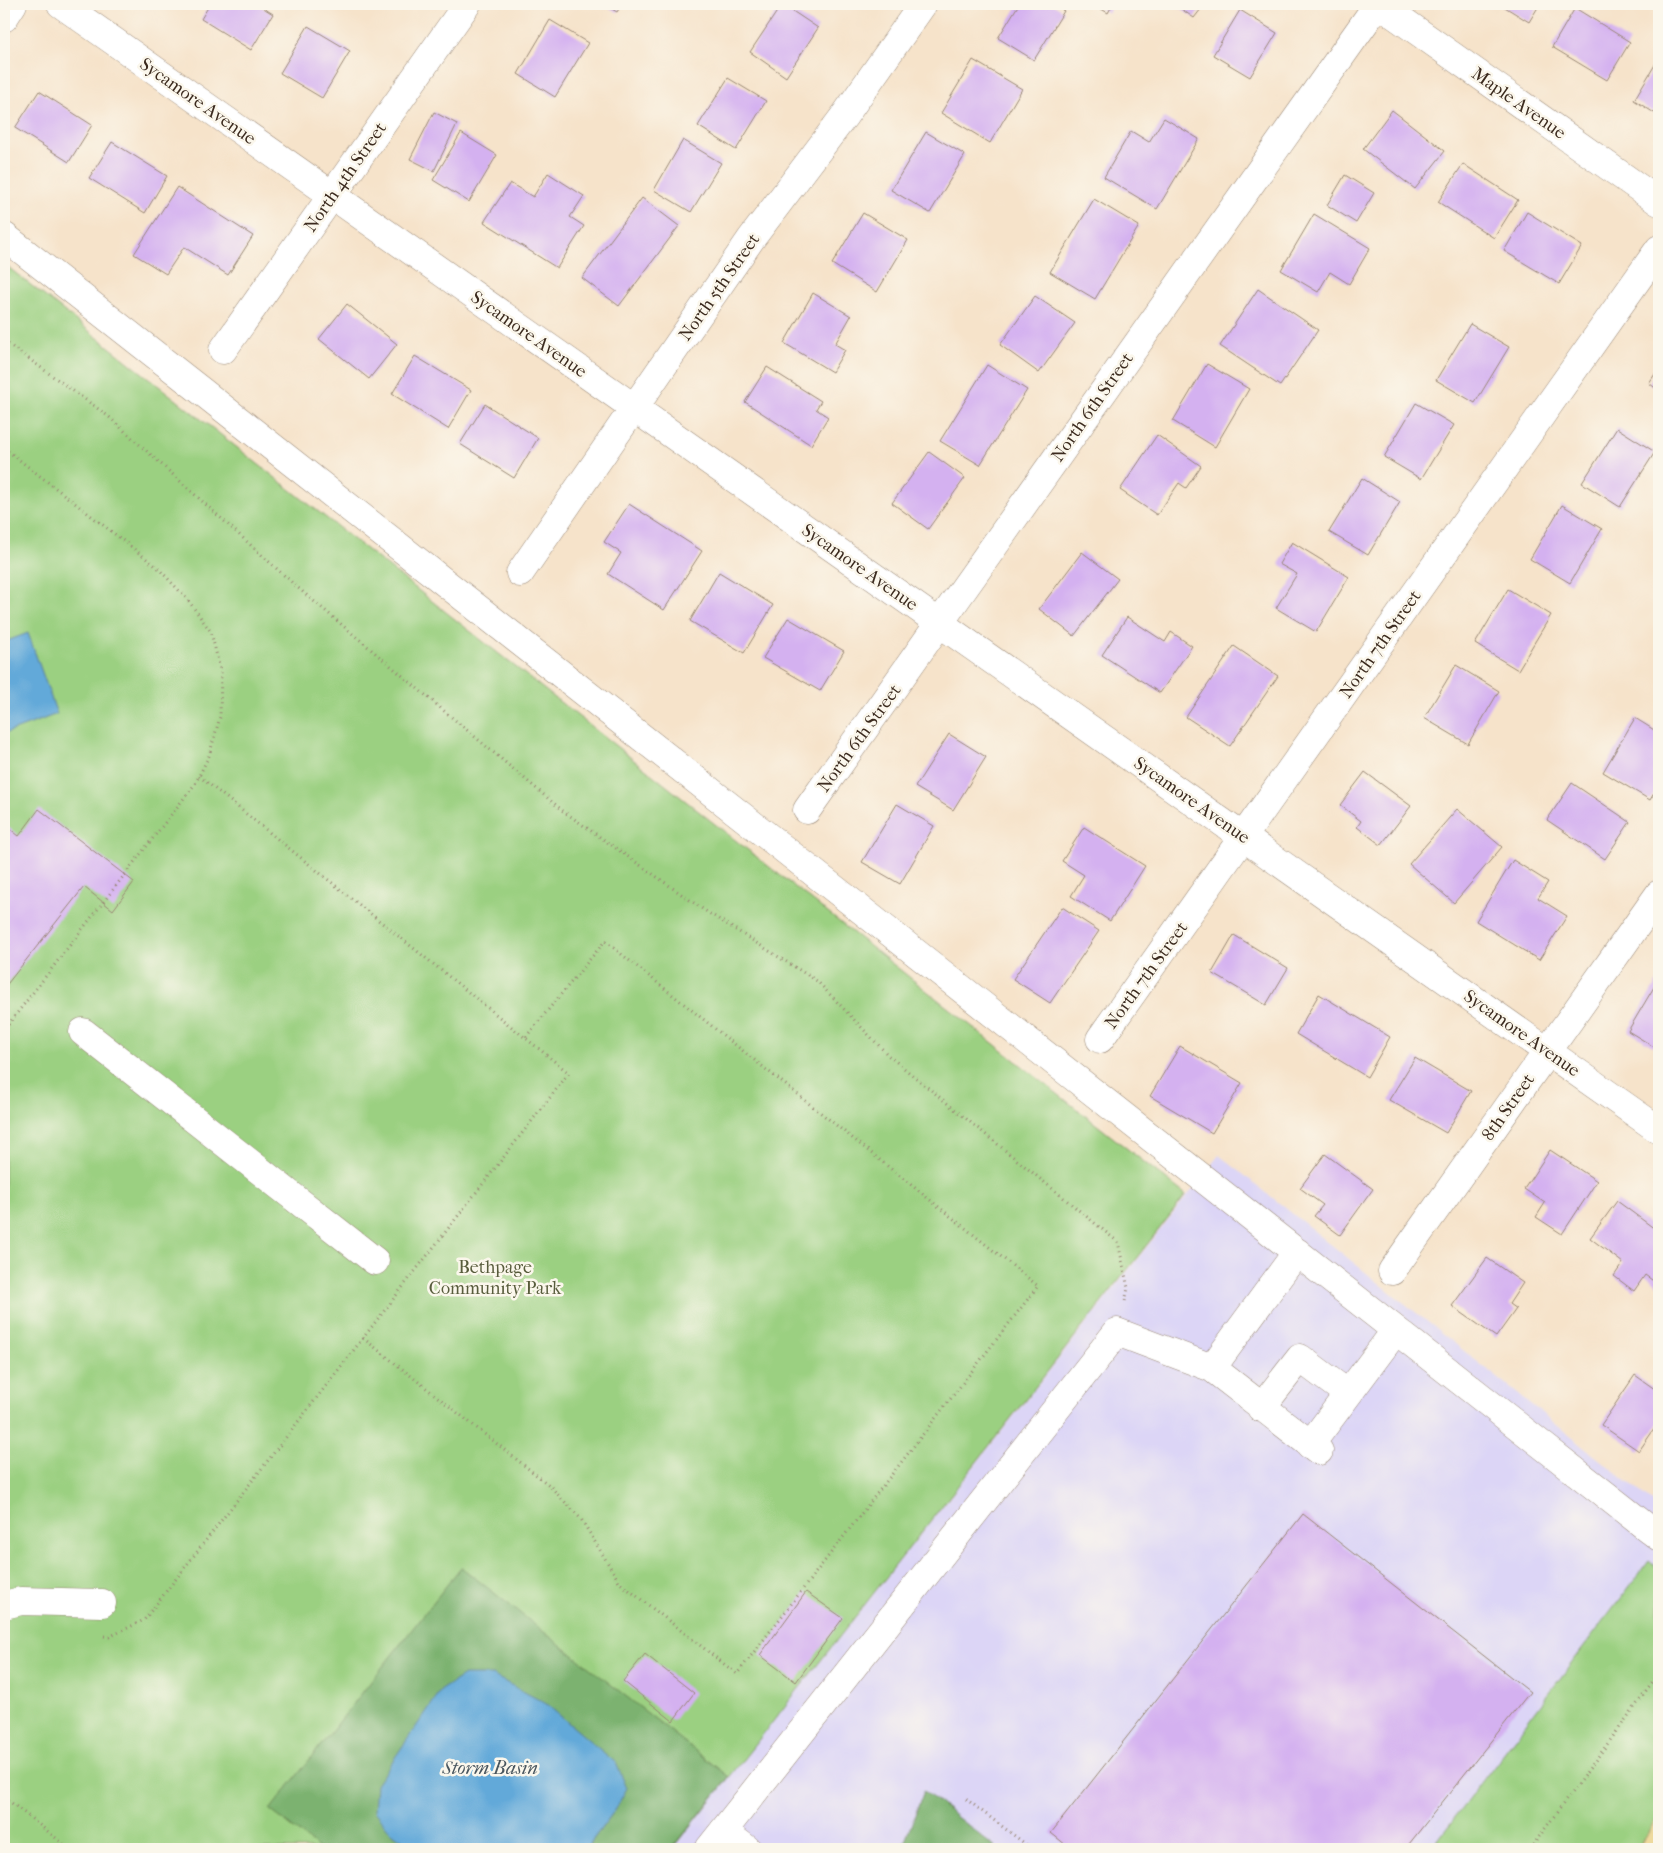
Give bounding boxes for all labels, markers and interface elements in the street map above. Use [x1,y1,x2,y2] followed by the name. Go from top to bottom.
[136,54,260,149] street label: Sycamore Avenue
[1468,63,1570,144] street label: Maple Avenue
[300,118,391,236] street label: North 4th Street
[675,229,765,345] street label: North 5th Street
[467,287,591,382] street label: Sycamore Avenue
[1047,348,1138,466] street label: North 6th Street
[798,520,922,615] street label: Sycamore Avenue
[1335,586,1426,702] street label: North 7th Street
[813,680,906,796] street label: North 6th Street
[1130,753,1254,848] street label: Sycamore Avenue
[1101,917,1193,1033] street label: North 7th Street
[1460,986,1584,1081] street label: Sycamore Avenue
[1478,1069,1539,1145] street label: 8th Street
[429,1257,562,1299] park label: Bethpage Community Park
[441,1757,538,1779] water label: Storm Basin

